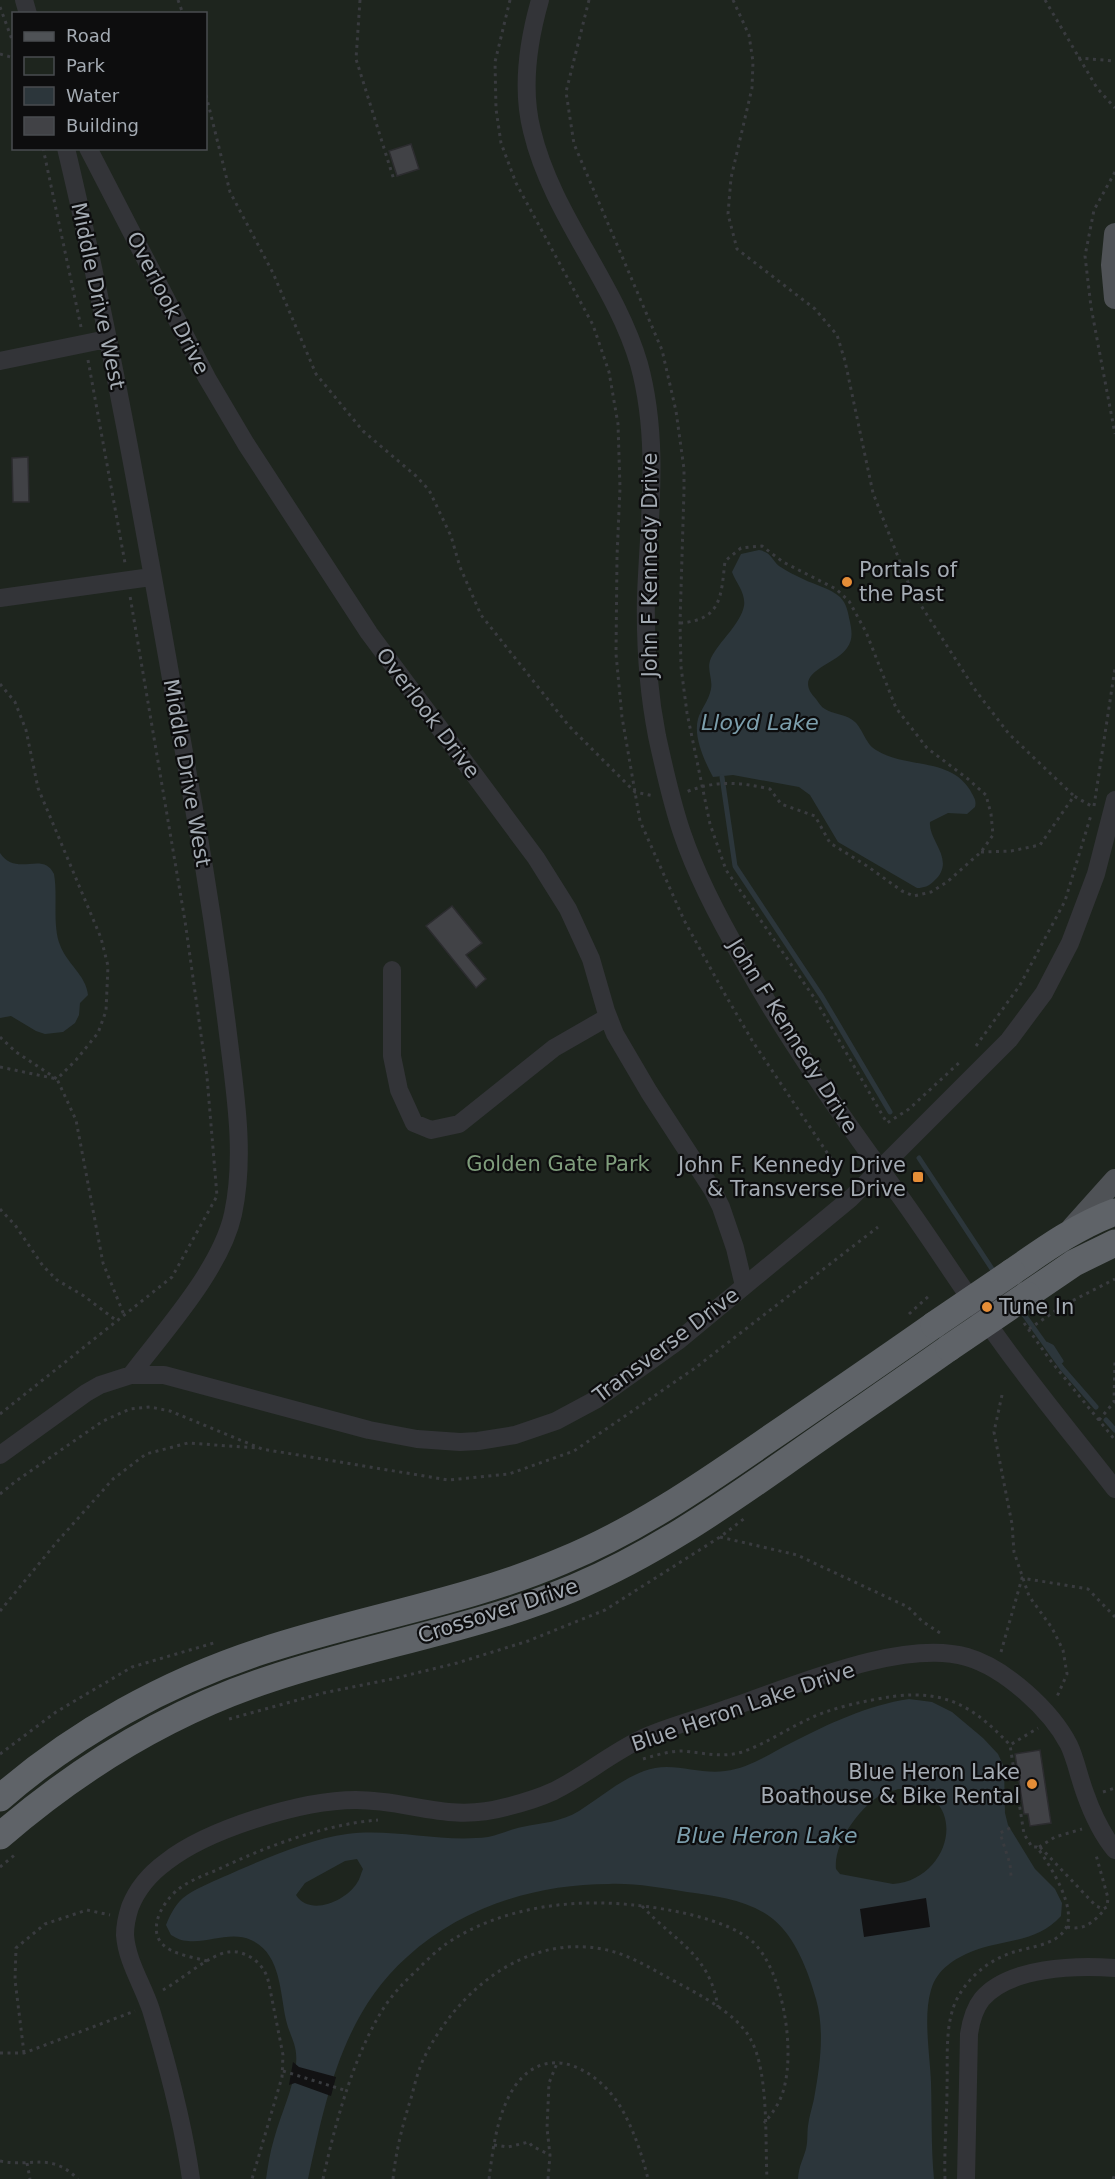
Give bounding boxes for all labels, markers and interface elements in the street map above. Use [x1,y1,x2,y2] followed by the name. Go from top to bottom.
[12,12,207,150] legend
[66,25,111,46] text: Road
[66,55,105,76] text: Park
[66,85,120,106] text: Water
[66,115,139,136] text: Building
[66,200,130,392] street label: Middle Drive West
[122,228,214,378] street label: Overlook Drive
[638,453,662,679] street label: John F Kennedy Drive
[859,558,958,606] place label: Portals of the Past
[840,575,854,589] marker: Portals of the Past
[371,643,485,783] street label: Overlook Drive
[159,677,215,869] street label: Middle Drive West
[701,710,819,735] water label: Lloyd Lake
[722,933,863,1138] street label: John F Kennedy Drive
[466,1152,651,1176] park label: Golden Gate Park
[676,1153,906,1201] place label: John F. Kennedy Drive & Transverse Drive
[911,1170,925,1184] marker: John F. Kennedy Drive & Transverse Drive
[588,1282,744,1408] street label: Transverse Drive
[998,1295,1074,1319] place label: Tune In
[980,1300,994,1314] marker: Tune In
[415,1574,581,1648] street label: Crossover Drive
[628,1657,858,1757] street label: Blue Heron Lake Drive
[761,1760,1020,1808] place label: Blue Heron Lake Boathouse & Bike Rental
[1025,1777,1039,1791] marker: Blue Heron Lake Boathouse & Bike Rental
[676,1823,858,1848] water label: Blue Heron Lake

